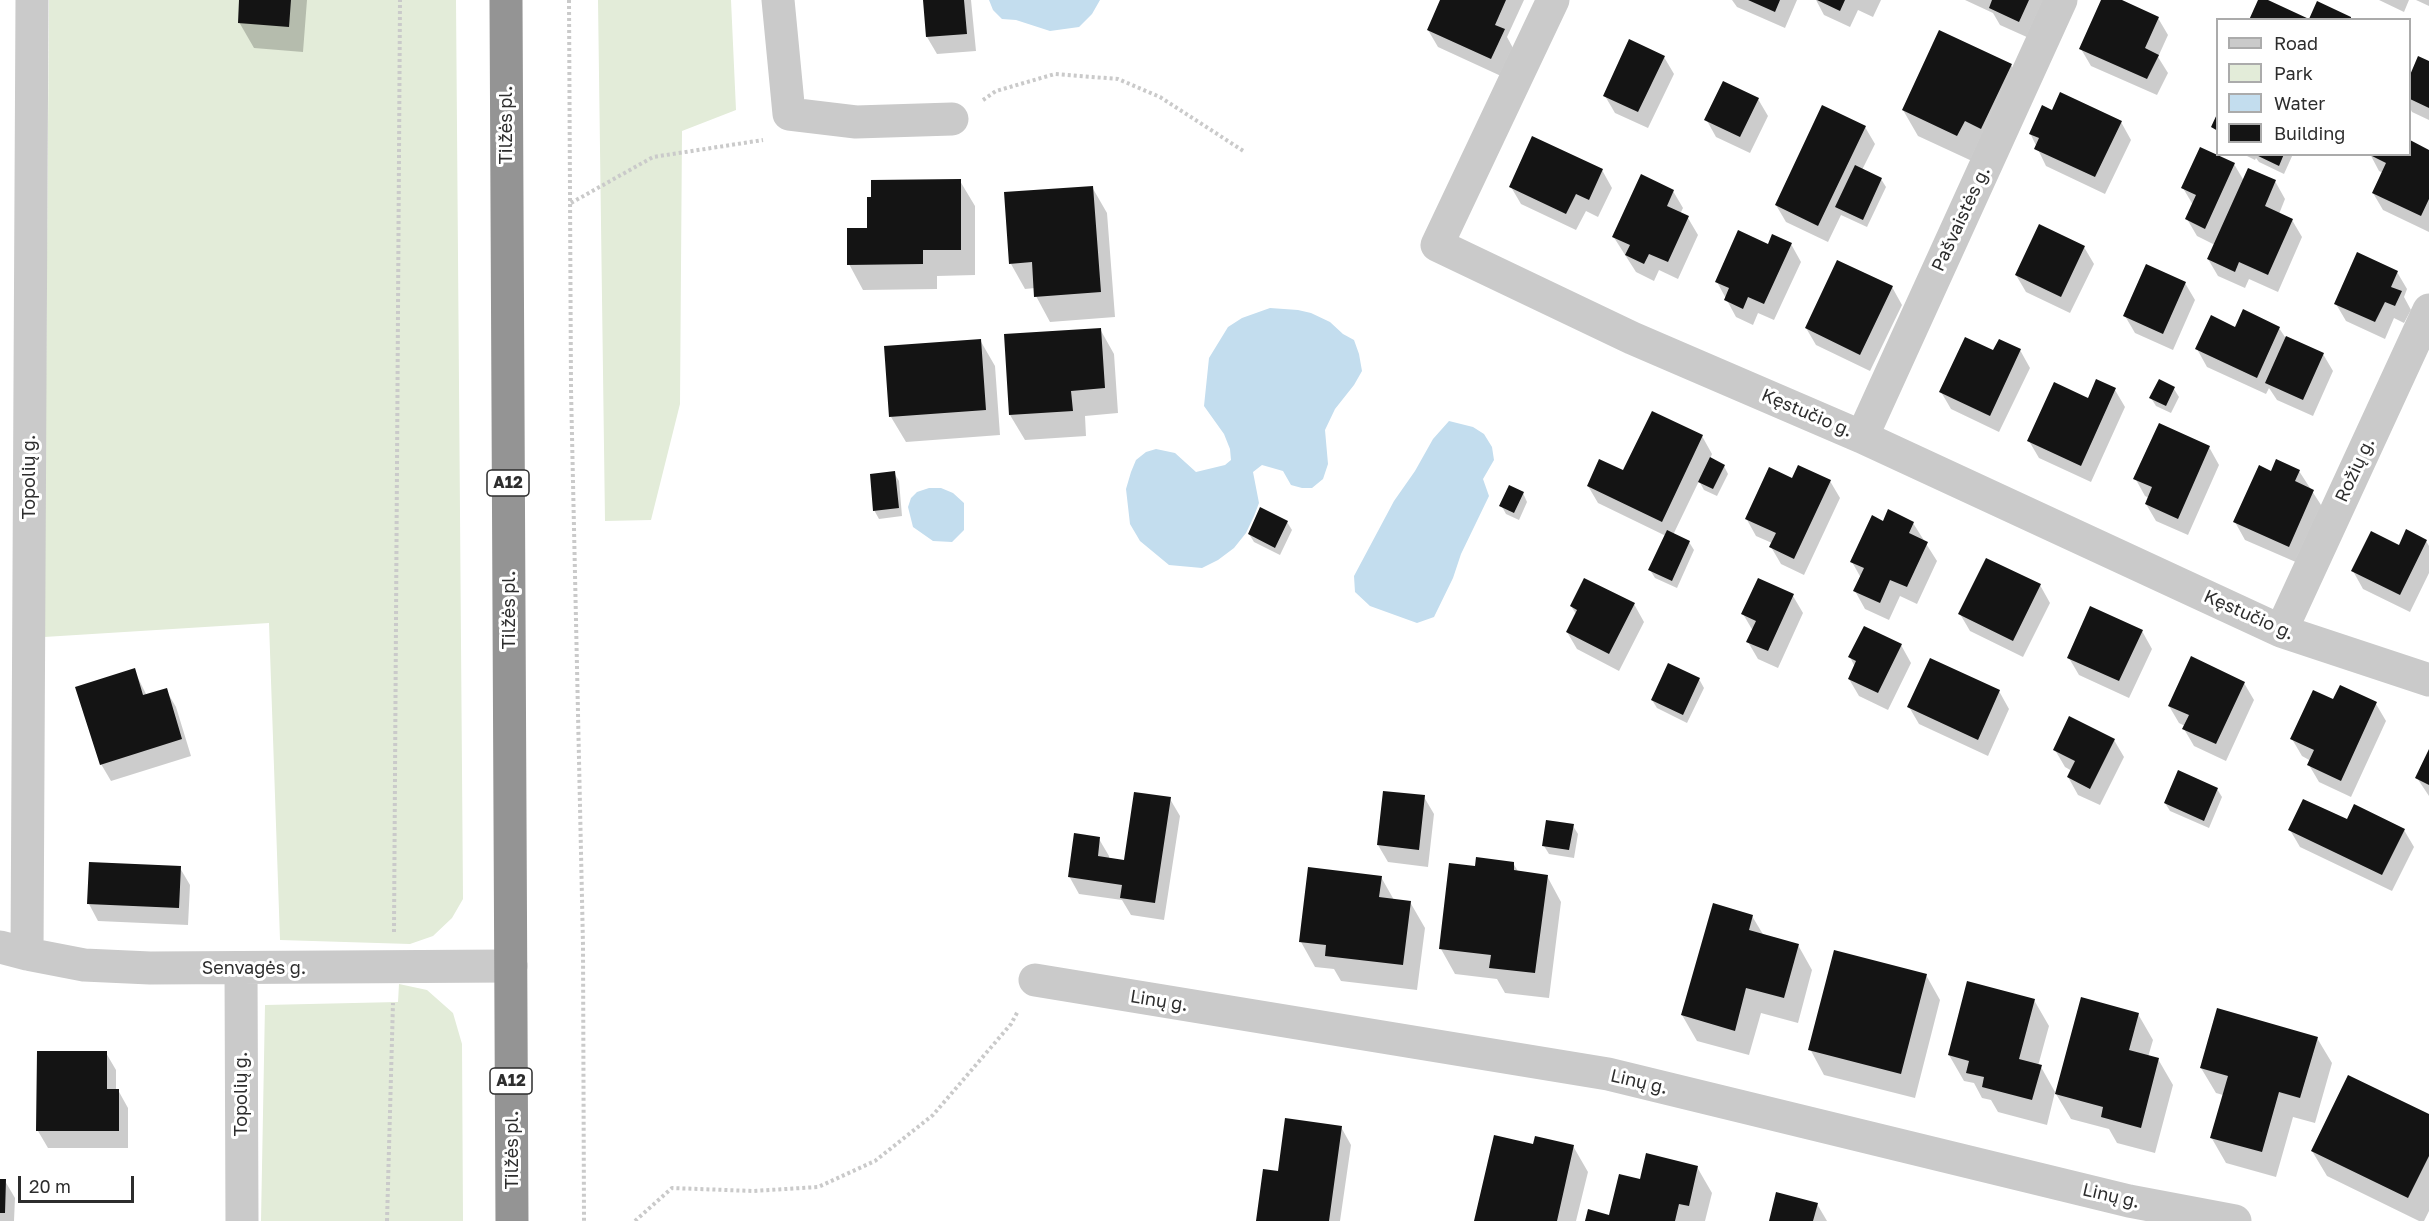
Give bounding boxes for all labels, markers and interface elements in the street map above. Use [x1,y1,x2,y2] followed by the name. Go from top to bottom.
[2216,18,2411,156] legend
[2274,32,2318,54] text: Road
[2274,62,2313,84] text: Park
[495,86,517,164] street label: Tilžės pl.
[2274,92,2325,114] text: Water
[2274,122,2345,144] text: Building
[1927,163,1995,275] street label: Pašvaistės g.
[1758,384,1856,442] street label: Kęstučio g.
[2331,434,2379,506] street label: Rožių g.
[18,435,40,519] street label: Topolių g.
[487,470,529,496] road number: A12
[498,571,520,649] street label: Tilžės pl.
[2201,586,2297,644] street label: Kęstučio g.
[202,957,306,979] street label: Senvagės g.
[1129,986,1189,1016] street label: Linų g.
[230,1052,252,1136] street label: Topolių g.
[1608,1065,1670,1099] street label: Linų g.
[490,1068,532,1094] road number: A12
[501,1111,523,1189] street label: Tilžės pl.
[21,1164,136,1202] scale bar
[29,1175,71,1197] text: 20 m
[2080,1179,2142,1213] street label: Linų g.

